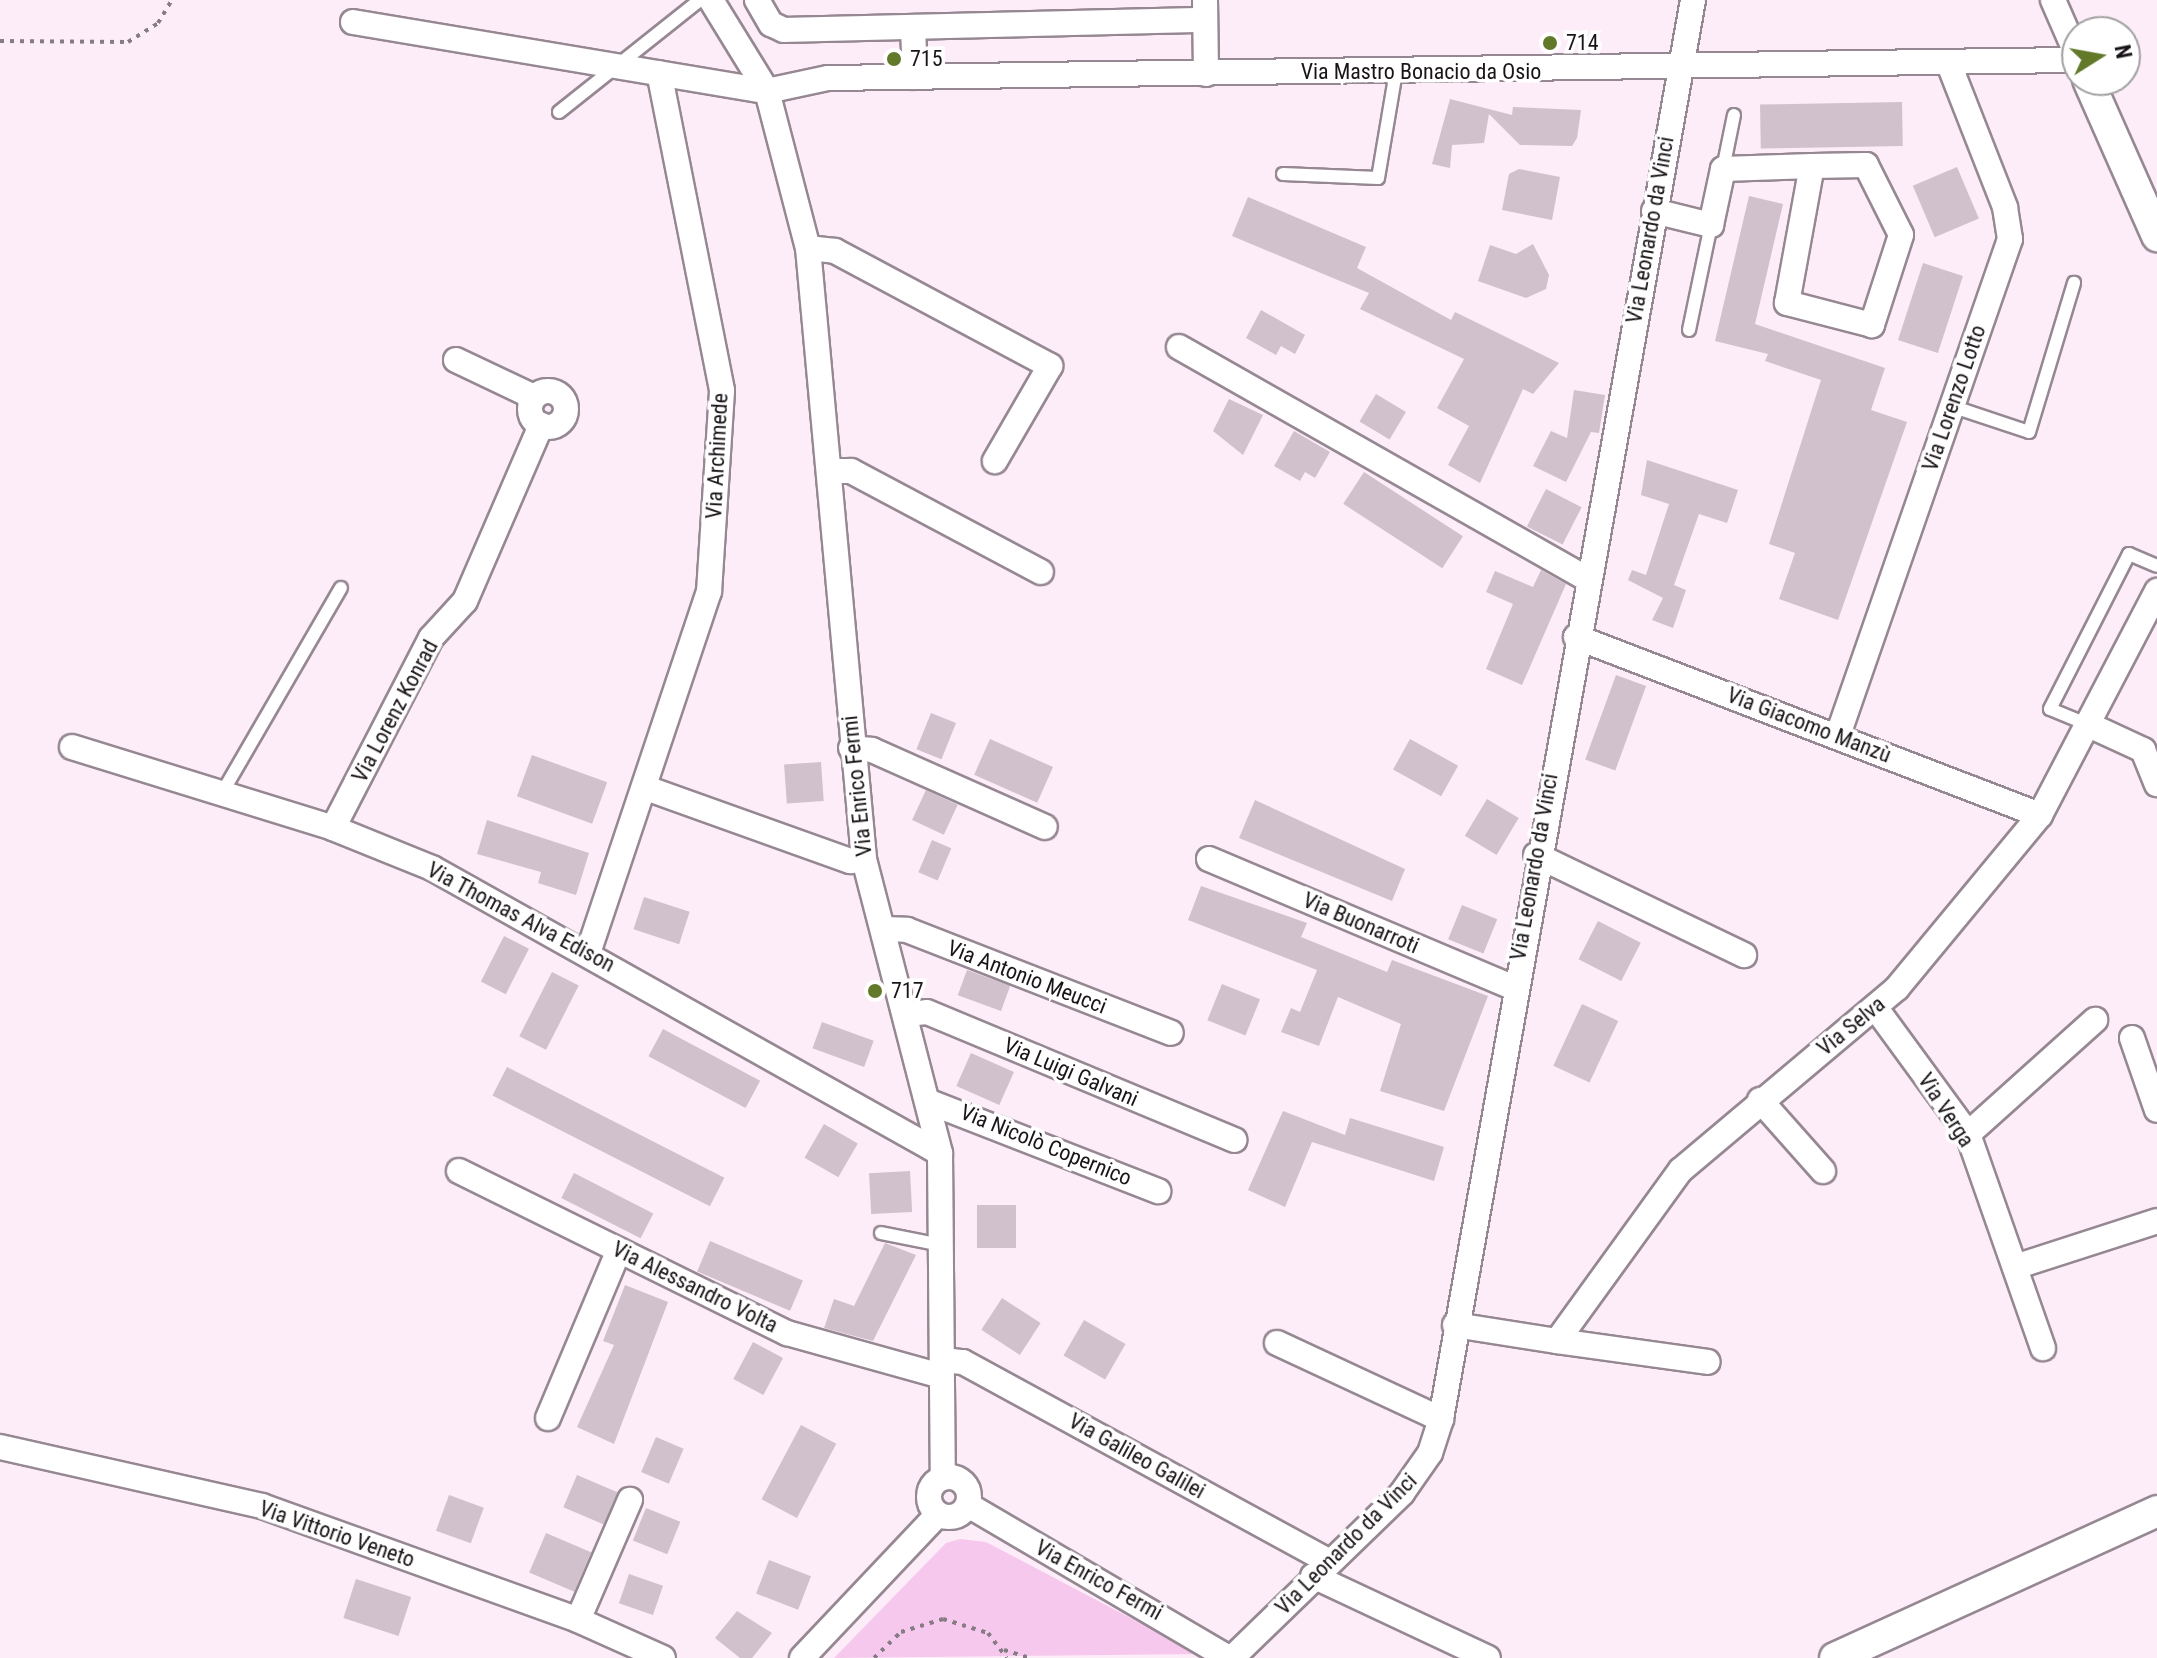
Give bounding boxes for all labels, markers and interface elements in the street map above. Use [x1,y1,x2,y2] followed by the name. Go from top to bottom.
[2061,16,2141,96] north arrow
[1566,30,1599,56] place label: 714
[1541,34,1559,52] marker: 714
[2110,43,2137,61] text: N
[910,46,943,72] place label: 715
[885,50,903,68] marker: 715
[1301,59,1541,85] street label: Via Mastro Bonacio da Osio
[1621,135,1679,325] street label: Via Leonardo da Vinci
[1917,321,1991,475] street label: Via Lorenzo Lotto
[701,392,733,520] street label: Via Archimede
[346,635,444,787] street label: Via Lorenz Konrad
[1723,682,1895,768] street label: Via Giacomo Manzù
[836,714,878,858] street label: Via Enrico Fermi
[1505,772,1563,962] street label: Via Leonardo da Vinci
[422,856,620,978] street label: Via Thomas Alva Edison
[1299,887,1423,959] street label: Via Buonarroti
[944,935,1110,1019] street label: Via Antonio Meucci
[891,978,924,1004] place label: 717
[866,982,884,1000] marker: 717
[1812,991,1890,1061] street label: Via Selva
[1000,1032,1142,1112] street label: Via Luigi Galvani
[1912,1068,1980,1152] street label: Via Verga
[957,1099,1135,1191] street label: Via Nicolò Copernico
[608,1236,782,1338] street label: Via Alessandro Volta
[1064,1408,1210,1504] street label: Via Galileo Galilei
[1270,1468,1422,1620] street label: Via Leonardo da Vinci
[256,1495,418,1573] street label: Via Vittorio Veneto
[1031,1534,1167,1626] street label: Via Enrico Fermi

